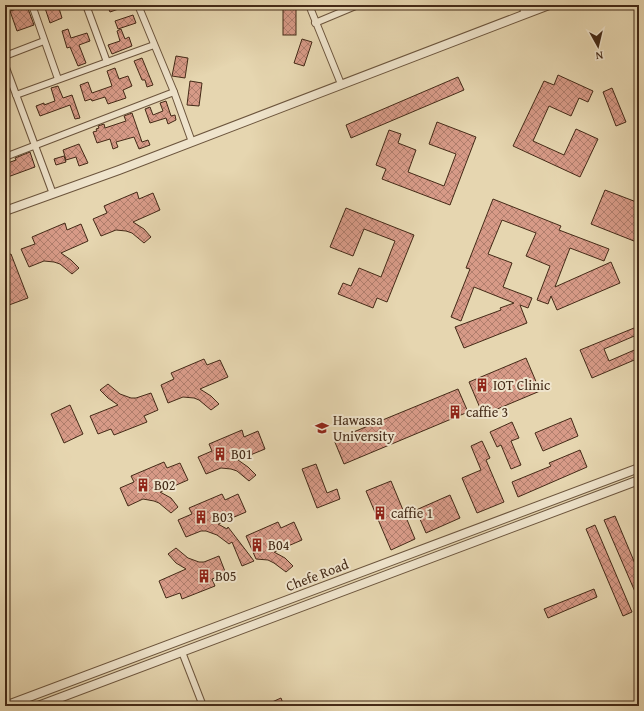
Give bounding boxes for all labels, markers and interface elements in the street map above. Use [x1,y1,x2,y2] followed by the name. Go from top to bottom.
[578,26,618,66] north arrow
[594,47,604,64] text: N
[493,375,550,395] place label: IOT Clinic
[474,377,490,393] building icon: IOT Clinic
[466,402,508,422] place label: caffie 3
[447,404,463,420] building icon: caffie 3
[333,410,394,446] place label: Hawassa University
[314,420,330,436] school or university icon: Hawassa University
[231,444,252,464] place label: B01
[212,446,228,462] building icon: B01
[154,475,175,495] place label: B02
[135,477,151,493] building icon: B02
[391,503,433,523] place label: caffie 1
[372,505,388,521] building icon: caffie 1
[212,507,233,527] place label: B03
[193,509,209,525] building icon: B03
[268,535,290,555] place label: B04
[249,537,265,553] building icon: B04
[283,554,352,596] street label: Chefe Road
[215,566,236,586] place label: B05
[196,568,212,584] building icon: B05

